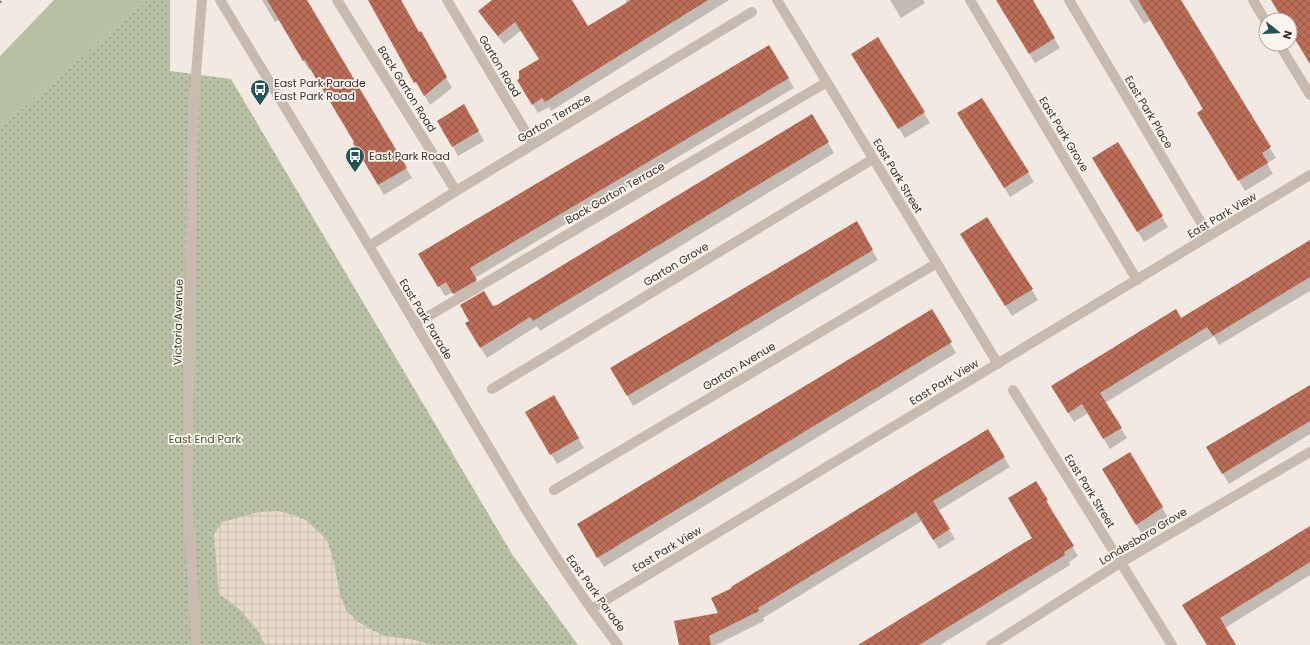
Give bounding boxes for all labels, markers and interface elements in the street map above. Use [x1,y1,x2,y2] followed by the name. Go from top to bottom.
[1258,12,1298,52] north arrow
[1279,29,1296,41] text: N
[475,32,525,100] street label: Garton Road
[374,43,440,135] street label: Back Garton Road
[1121,73,1177,152] street label: East Park Place
[274,75,366,104] place label: East Park Parade East Park Road
[249,78,271,106] bus stop icon: East Park Parade East Park Road
[514,90,594,146] street label: Garton Terrace
[1035,93,1093,175] street label: East Park Grove
[869,136,927,216] street label: East Park Street
[344,145,366,173] bus stop icon: East Park Road
[369,148,450,164] place label: East Park Road
[562,158,668,228] street label: Back Garton Terrace
[1184,188,1260,242] street label: East Park View
[640,238,712,290] street label: Garton Grove
[395,276,457,363] street label: East Park Parade
[169,279,187,365] street label: Victoria Avenue
[700,338,779,394] street label: Garton Avenue
[906,355,982,409] street label: East Park View
[169,431,242,447] park label: East End Park
[1061,451,1119,531] street label: East Park Street
[1096,503,1190,569] street label: Londesboro Grove
[629,522,705,576] street label: East Park View
[563,551,630,635] street label: East Park Parade

